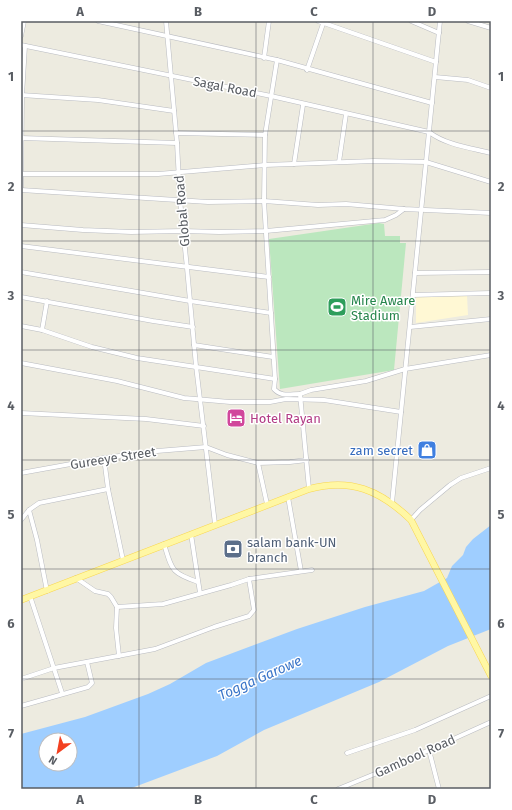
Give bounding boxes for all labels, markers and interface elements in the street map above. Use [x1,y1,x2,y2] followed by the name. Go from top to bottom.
[75,4,84,19] text: A
[194,4,202,19] text: B
[310,4,318,19] text: C
[428,4,437,19] text: D
[8,69,14,84] text: 1
[498,69,504,84] text: 1
[192,73,258,101] street label: Sagal Road
[171,175,193,247] street label: Global Road
[8,179,15,194] text: 2
[498,179,505,194] text: 2
[7,288,15,303] text: 3
[497,288,505,303] text: 3
[351,293,415,323] place label: Mire Aware Stadium
[326,296,348,318] sports icon: Mire Aware Stadium
[7,398,15,413] text: 4
[497,398,505,413] text: 4
[225,407,247,429] hotel icon: Hotel Rayan
[250,411,321,426] place label: Hotel Rayan
[416,439,438,461] shop icon: zam secret
[350,443,413,458] place label: zam secret
[69,444,157,472] street label: Gureeye Street
[8,507,15,522] text: 5
[498,507,505,522] text: 5
[247,535,337,565] place label: salam bank-UN branch
[222,538,244,560] bank icon: salam bank-UN branch
[7,616,15,631] text: 6
[497,616,505,631] text: 6
[216,652,304,704] water label: Togga Garowe
[8,726,14,741] text: 7
[498,726,504,741] text: 7
[38,732,78,772] north arrow
[372,732,458,780] street label: Gambool Road
[46,753,60,768] text: N
[75,792,84,807] text: A
[194,792,202,807] text: B
[310,792,318,807] text: C
[428,792,437,807] text: D

